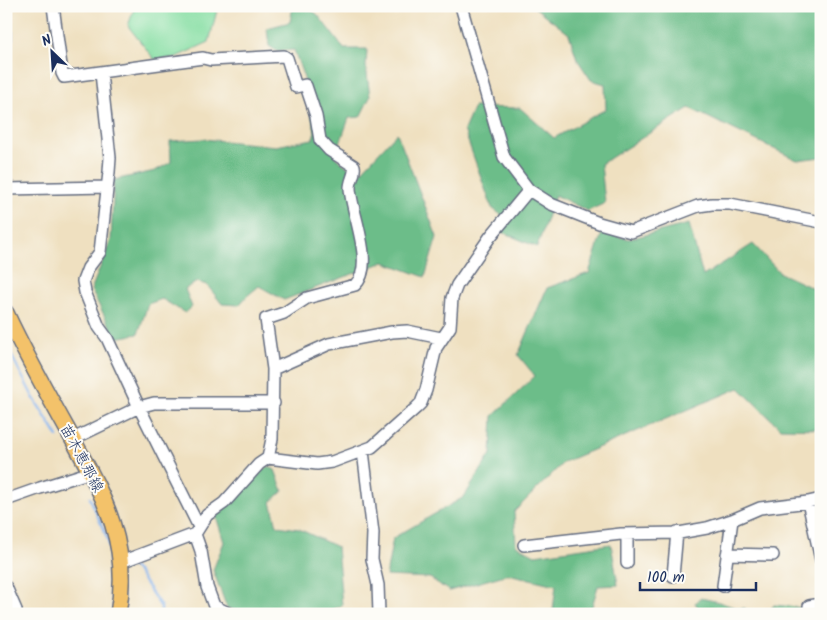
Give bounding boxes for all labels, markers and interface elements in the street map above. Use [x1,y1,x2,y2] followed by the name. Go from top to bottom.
[28,28,78,78] north arrow
[38,29,56,53] text: N
[53,420,109,497] street label: 苗木恵那線
[640,560,756,592] scale bar
[647,566,685,590] text: 100 m

